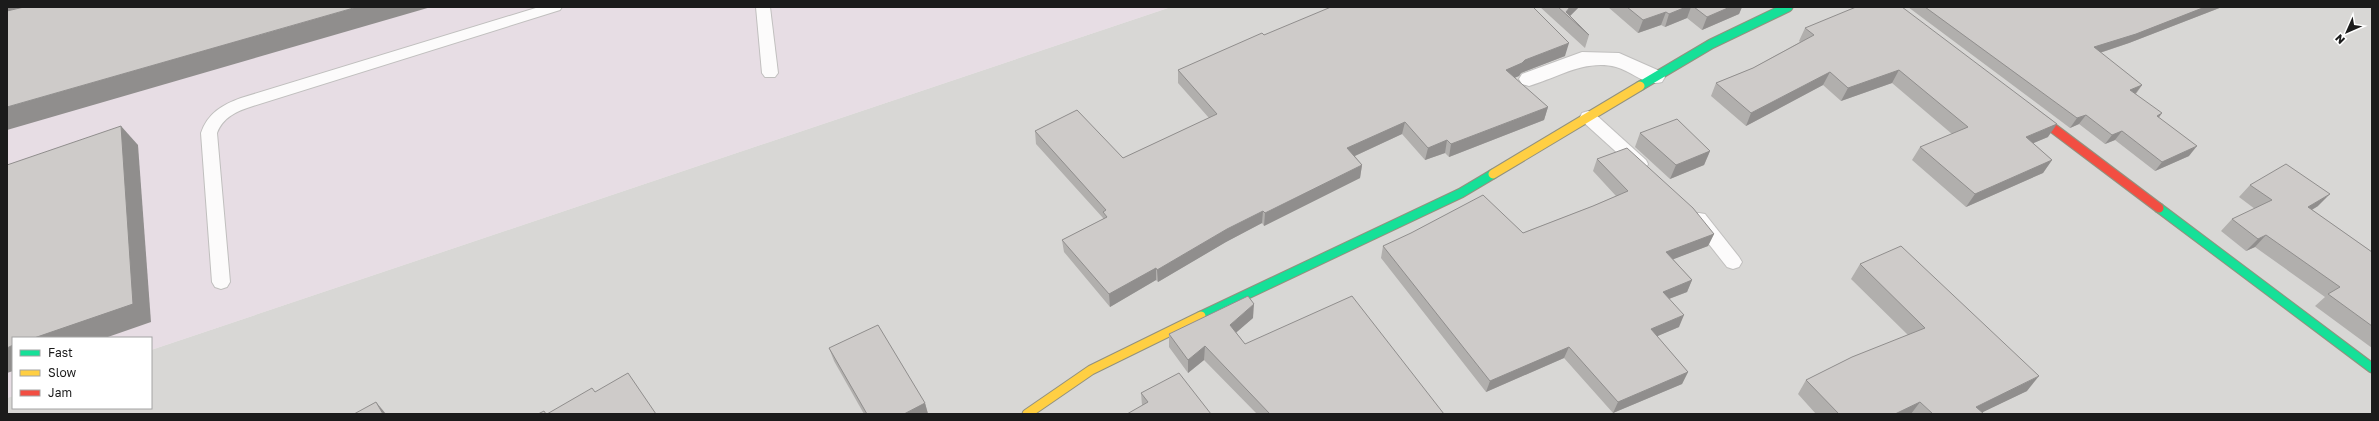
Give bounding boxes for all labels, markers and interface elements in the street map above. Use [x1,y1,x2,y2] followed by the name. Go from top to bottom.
[2327,12,2367,52] north arrow
[2332,32,2347,47] text: N
[12,337,152,409] legend
[48,345,73,360] text: Fast
[48,365,76,380] text: Slow
[48,385,72,400] text: Jam

